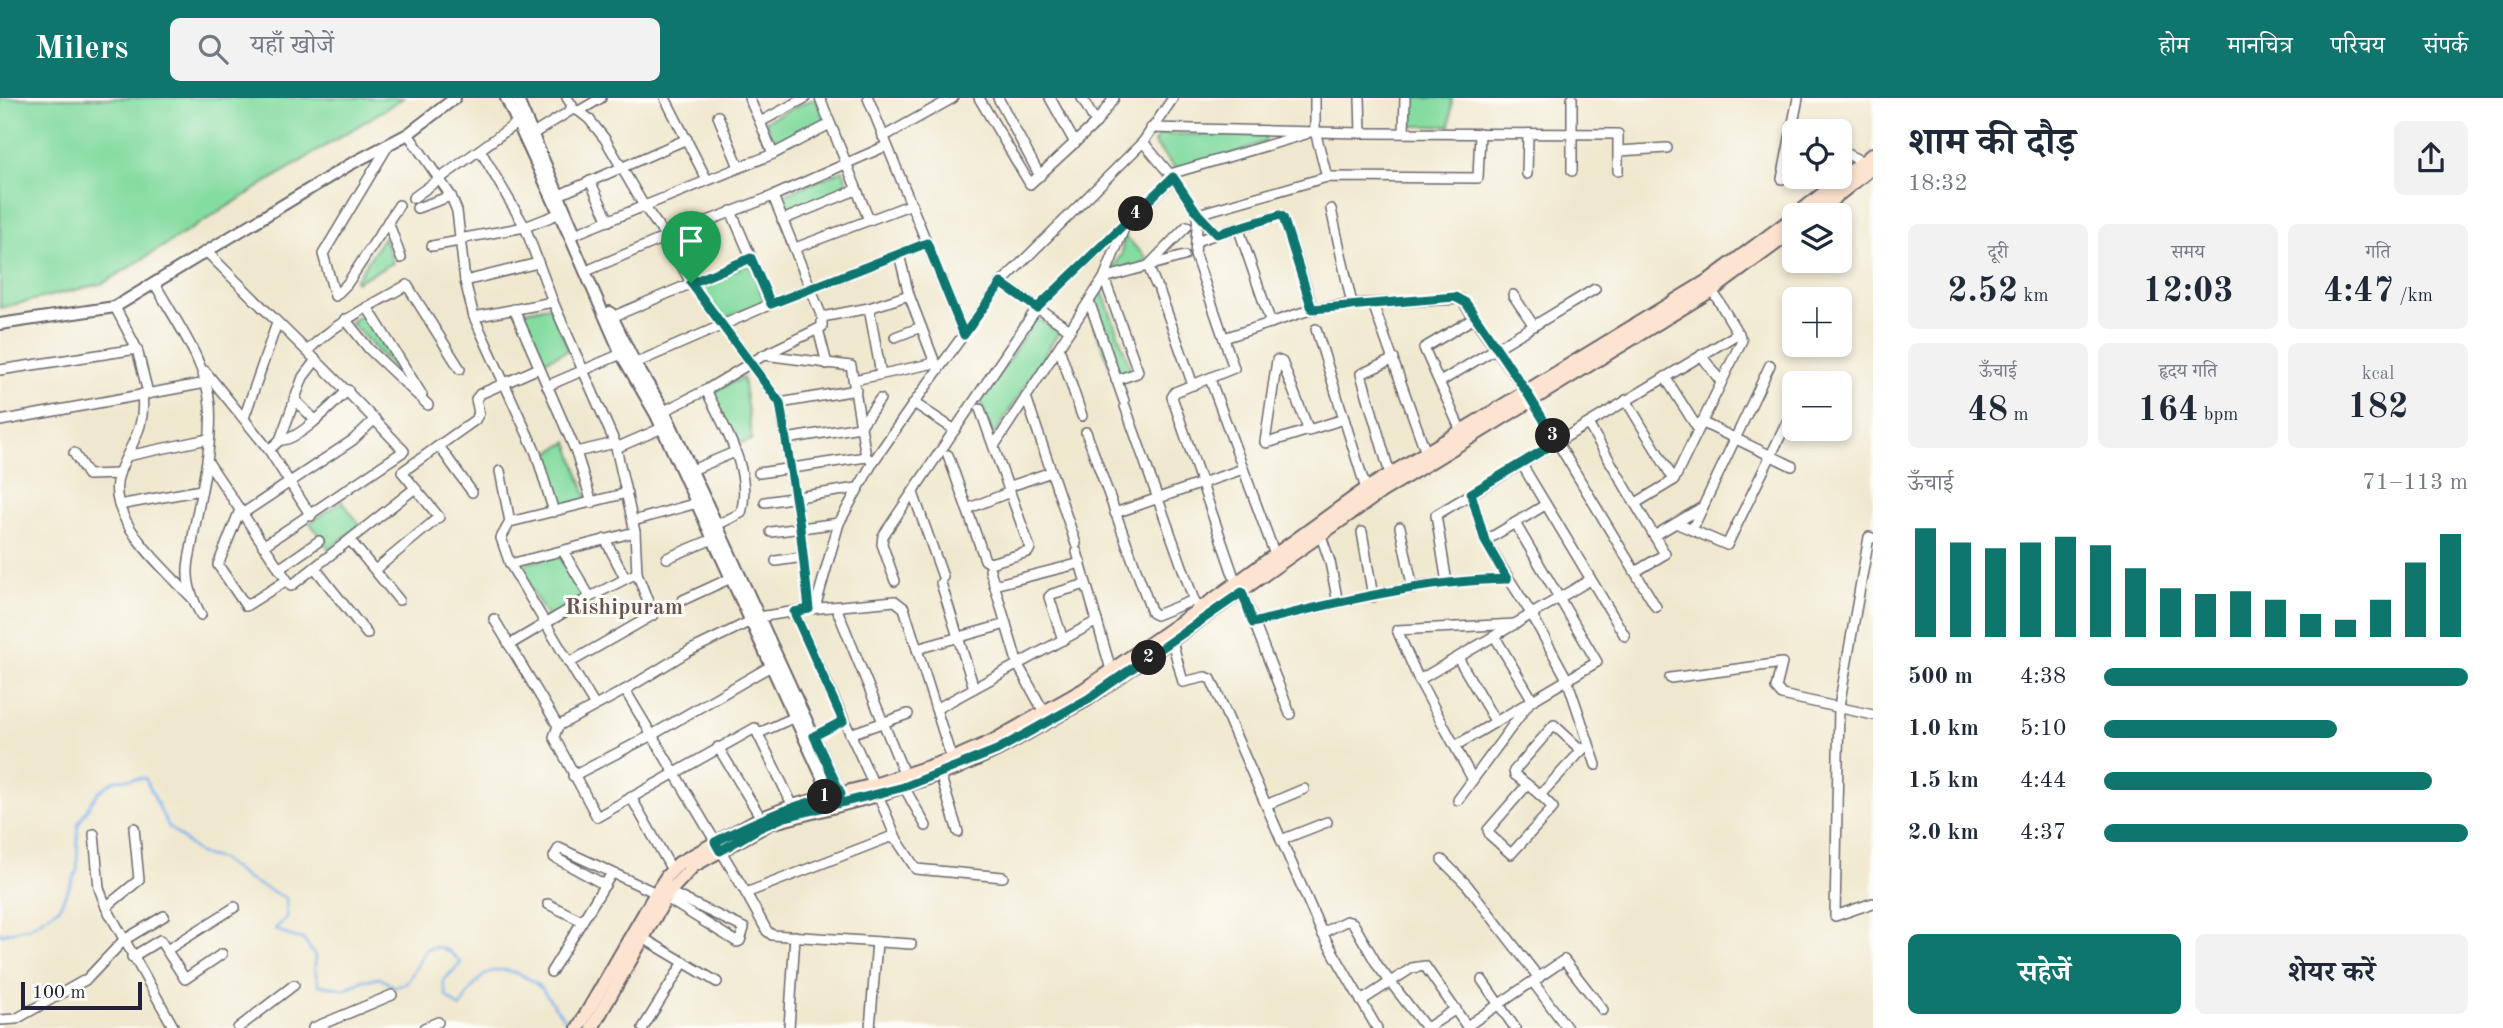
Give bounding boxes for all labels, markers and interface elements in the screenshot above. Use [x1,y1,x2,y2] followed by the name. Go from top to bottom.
[170,18,660,81] search box
[194,30,232,68] icon: search
[35,33,128,66] text: Milers
[250,33,334,59] text: यहाँ खोजें
[2159,35,2189,59] text: होम
[2227,35,2293,59] text: मानचित्र
[2331,35,2385,59] text: परिचय
[2423,35,2468,59] text: संपर्क
[1782,119,1852,441] map controls
[1782,119,1852,189] button: locate
[2394,121,2468,195] button: share
[1908,125,2076,163] text: शाम की दौड़
[1908,172,1968,195] text: 18:32
[1118,197,1154,232] pin: 4
[1782,203,1852,273] button: layers
[1130,204,1141,223] text: 4
[661,211,721,283] pin
[672,222,710,260] icon: arrive
[1988,244,2008,263] text: दूरी
[2171,244,2205,263] text: समय
[2366,244,2390,263] text: गति
[1948,274,2018,309] text: 2.52
[2142,274,2234,309] text: 12:03
[2323,274,2394,309] text: 4:47
[1782,287,1852,357] button: +
[2018,287,2049,306] text: km
[2394,287,2433,306] text: /km
[1979,363,2017,382] text: ऊँचाई
[2159,363,2217,382] text: हृदय गति
[2362,365,2394,384] text: kcal
[1782,371,1852,441] button: −
[2348,390,2408,425] text: 182
[1967,393,2008,428] text: 48
[2138,393,2198,428] text: 164
[2008,406,2029,425] text: m
[2198,406,2238,425] text: bpm
[1536,418,1570,454] pin: 3
[1547,426,1558,445] text: 3
[2362,471,2468,494] text: 71–113 m
[1908,472,1953,495] text: ऊँचाई
[565,596,683,619] district label: Rishipuram
[1132,640,1166,676] pin: 2
[1143,648,1154,667] text: 2
[1908,665,1973,688] text: 500 m
[2020,665,2066,688] text: 4:38
[1908,717,1979,740] text: 1.0 km
[2020,717,2066,740] text: 5:10
[1908,769,1979,792] text: 1.5 km
[2020,769,2066,792] text: 4:44
[808,780,842,814] pin: 1
[819,787,830,806] text: 1
[1908,821,1979,844] text: 2.0 km
[2020,821,2066,844] text: 4:37
[1908,934,2181,1014] button: सहेजें
[2195,934,2468,1014] button: शेयर करें
[21,979,142,1011] scale bar
[32,984,85,1003] text: 100 m

